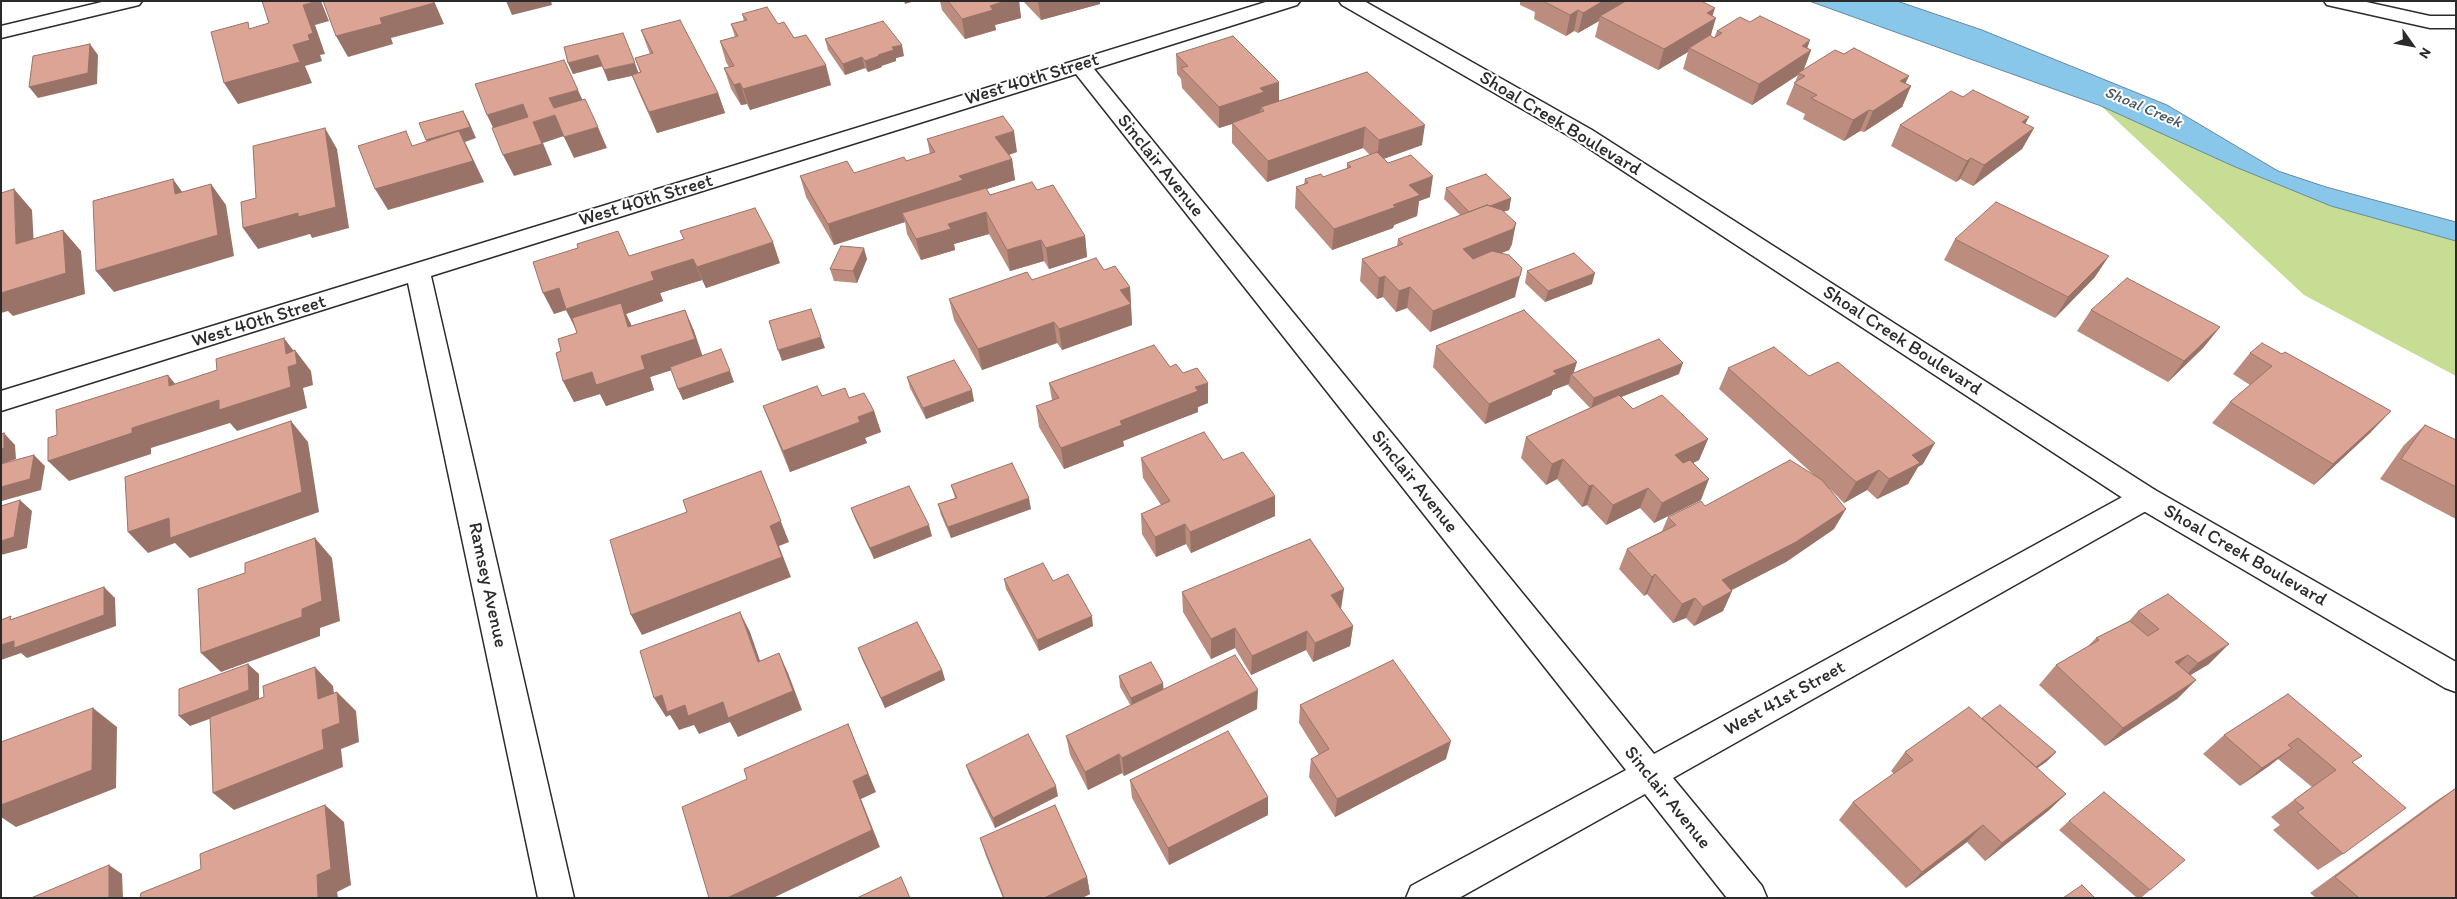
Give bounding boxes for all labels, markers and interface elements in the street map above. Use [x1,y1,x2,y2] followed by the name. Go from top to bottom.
[2387,20,2437,70] north arrow
[2415,45,2435,62] text: N
[962,49,1102,111] street label: West 40th Street
[1475,67,1645,181] street label: Shoal Creek Boulevard
[2102,83,2184,133] water label: Shoal Creek
[1112,110,1208,222] street label: Sinclair Avenue
[576,170,716,232] street label: West 40th Street
[1818,281,1986,401] street label: Shoal Creek Boulevard
[189,291,329,353] street label: West 40th Street
[1366,426,1462,538] street label: Sinclair Avenue
[2159,500,2331,612] street label: Shoal Creek Boulevard
[463,520,511,650] street label: Ramsey Avenue
[1721,656,1849,742] street label: West 41st Street
[1619,742,1715,854] street label: Sinclair Avenue

